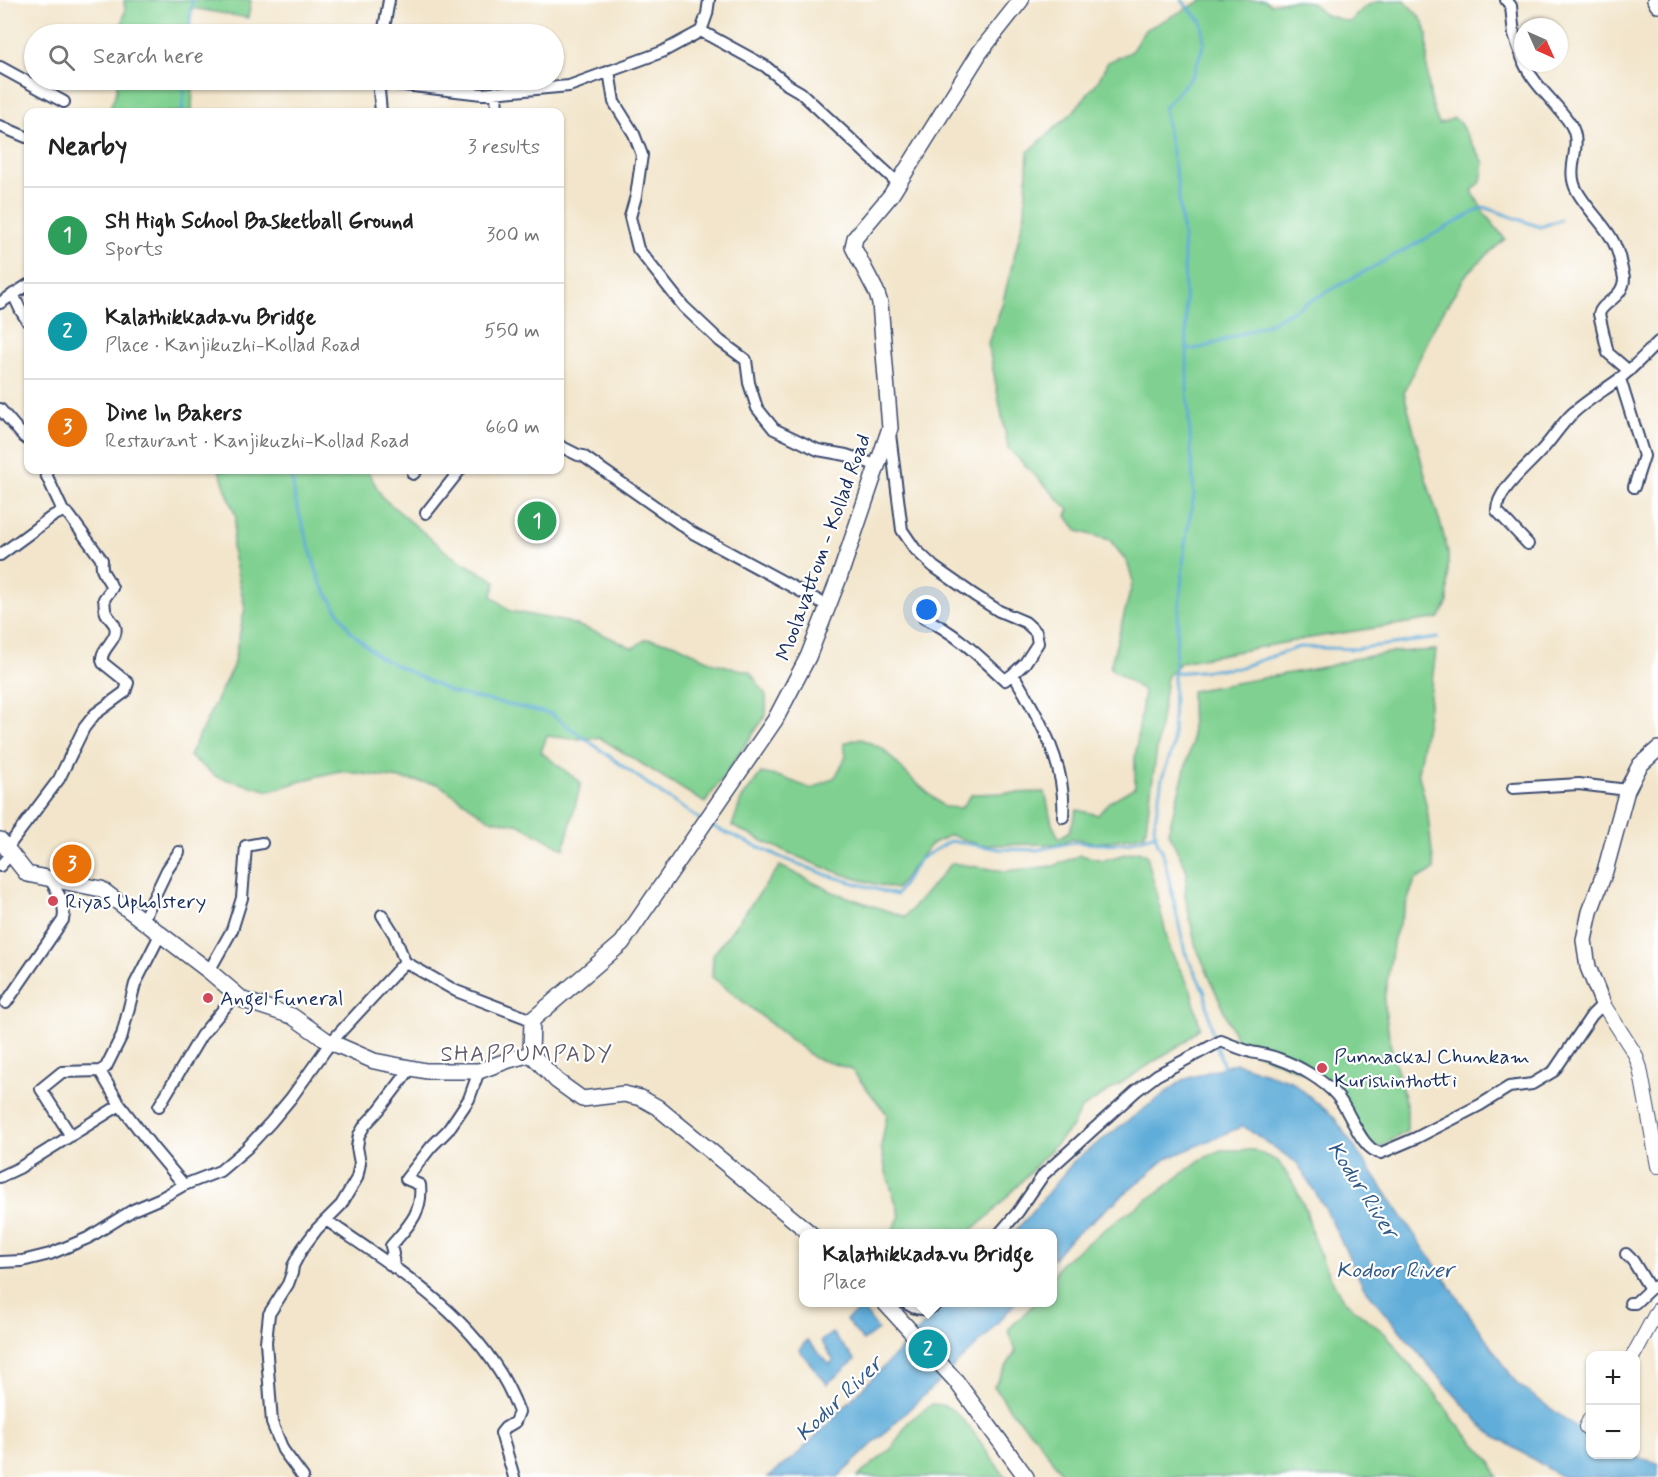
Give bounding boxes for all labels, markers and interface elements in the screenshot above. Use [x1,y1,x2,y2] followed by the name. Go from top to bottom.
[1514,18,1568,72] north arrow
[24,24,564,90] search box
[45,41,78,74] icon: search
[93,43,204,71] text: Search here
[48,130,127,164] text: Nearby
[468,134,540,161] text: 3 results
[105,208,414,236] text: SH High School Basketball Ground
[63,222,72,249] text: 1
[486,222,540,249] text: 300 m
[105,236,163,263] text: Sports
[105,304,316,332] text: Kalathikkadavu Bridge
[63,318,72,345] text: 2
[484,318,540,345] text: 550 m
[105,332,360,359] text: Place · Kanjikuzhi-Kollad Road
[105,400,242,428] text: Dine In Bakers
[63,414,72,441] text: 3
[485,414,540,441] text: 660 m
[105,428,409,455] text: Restaurant · Kanjikuzhi-Kollad Road
[770,430,878,665] street label: Moolavattom - Kollad Road
[518,498,556,544] pin: 1
[912,595,941,624] your location
[52,842,92,886] pin: 3
[65,888,206,916] place label: Riyas Upholstery
[46,894,60,908] marker: Riyas Upholstery
[220,985,343,1015] place label: Angel Funeral
[201,991,215,1005] marker: Angel Funeral
[441,1041,613,1069] district label: SHAPPUMPADY
[1334,1043,1530,1095] place label: Punnackal Chunkam Kurishinthotti
[1315,1061,1329,1075] marker: Punnackal Chunkam Kurishinthotti
[1321,1136,1406,1246] water label: Kodur River
[799,1229,1057,1307] popup
[822,1241,1034,1269] text: Kalathikkadavu Bridge
[1336,1257,1457,1285] water label: Kodoor River
[822,1269,867,1296] text: Place
[908,1326,948,1372] pin: 2
[790,1349,891,1448] water label: Kodur River
[1586,1351,1640,1459] map controls
[1586,1351,1640,1405] button: +
[1586,1405,1640,1459] button: −

